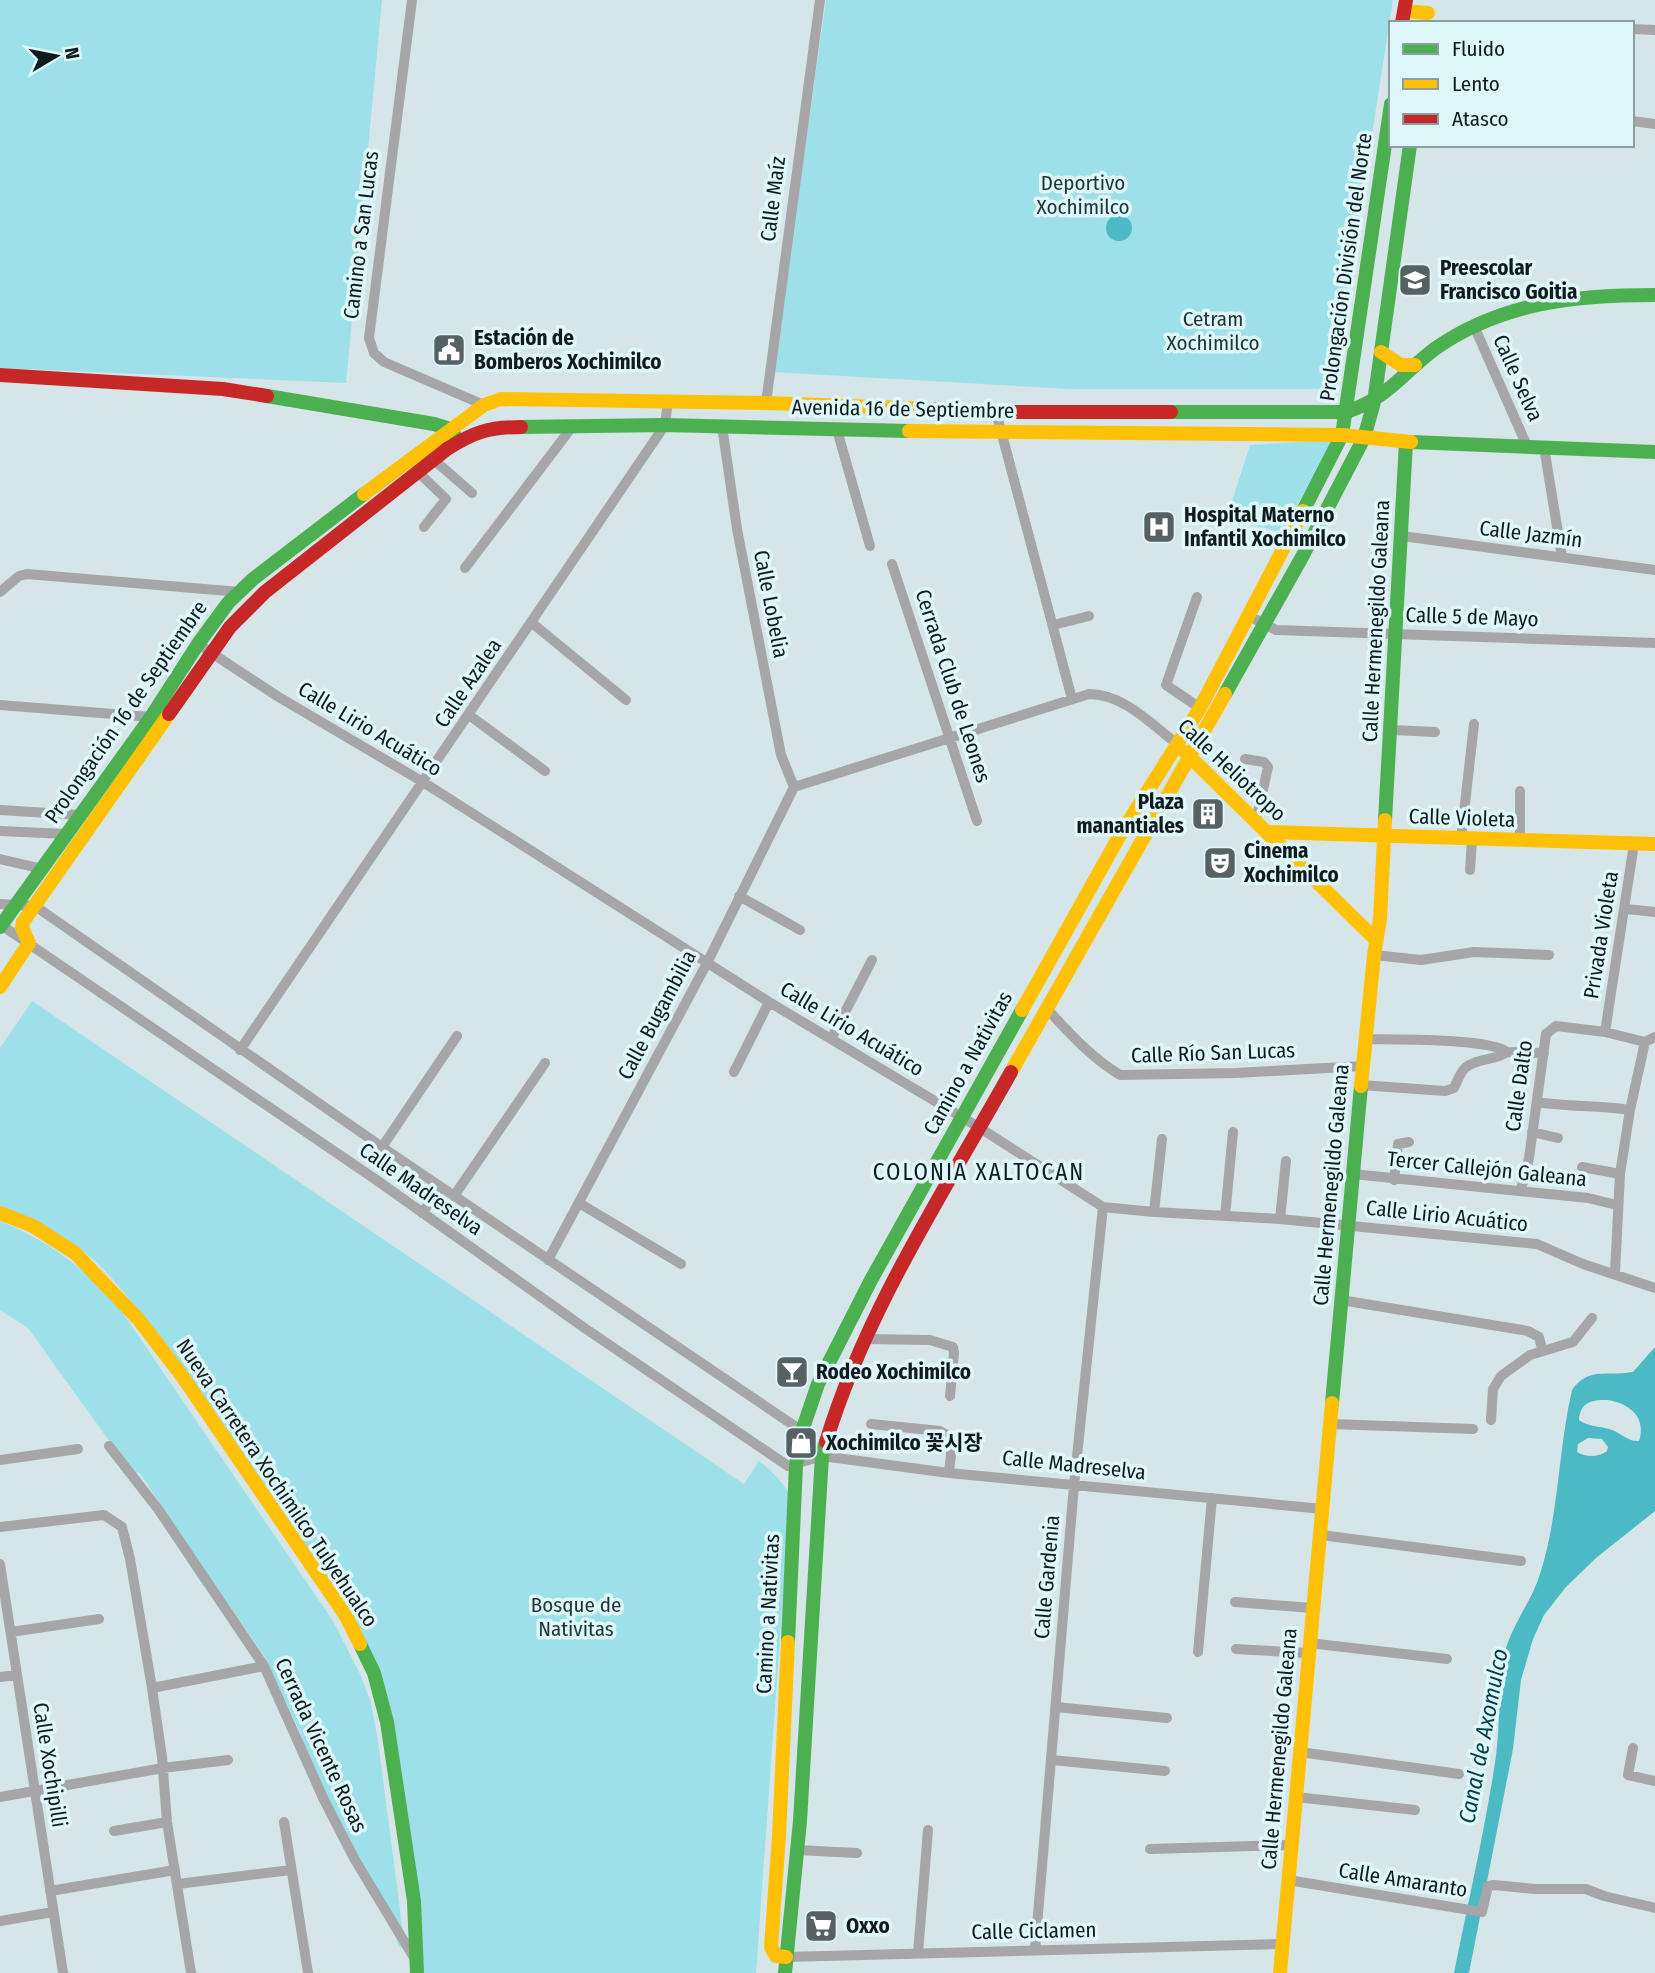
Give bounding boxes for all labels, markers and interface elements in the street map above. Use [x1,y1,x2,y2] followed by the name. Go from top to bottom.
[21,21,91,91] north arrow
[1389,21,1634,147] legend
[1452,36,1505,62] text: Fluido
[60,46,85,61] text: N
[1452,71,1500,97] text: Lento
[1452,106,1509,132] text: Atasco
[1314,131,1378,403] street label: Prolongación División del Norte
[338,150,384,320] street label: Camino a San Lucas
[755,155,791,243] street label: Calle Maíz
[1037,170,1129,220] park label: Deportivo Xochimilco
[1440,255,1577,305] place label: Preescolar Francisco Goitia
[1396,261,1434,299] school or university icon: Preescolar Francisco Goitia
[1167,306,1259,356] park label: Cetram Xochimilco
[474,325,662,375] place label: Estación de Bomberos Xochimilco
[430,331,468,369] public building icon: Estación de Bomberos Xochimilco
[1487,331,1549,425] street label: Calle Selva
[792,394,1014,424] street label: Avenida 16 de Septiembre
[1357,499,1395,743] street label: Calle Hermenegildo Galeana
[1184,502,1346,552] place label: Hospital Materno Infantil Xochimilco
[1140,508,1178,546] hospital icon: Hospital Materno Infantil Xochimilco
[1478,515,1584,553] street label: Calle Jazmín
[748,548,794,660] street label: Calle Lobelia
[909,586,997,786] street label: Cerrada Club de Leones
[39,596,213,828] street label: Prolongación 16 de Septiembre
[1405,602,1539,632] street label: Calle 5 de Mayo
[429,633,507,733] street label: Calle Azalea
[293,676,447,782] street label: Calle Lirio Acuático
[1172,713,1292,827] street label: Calle Heliotropo
[1077,789,1184,839] place label: Plaza manantiales
[1189,795,1227,833] building icon: Plaza manantiales
[1408,803,1516,833] street label: Calle Violeta
[1243,838,1339,888] place label: Cinema Xochimilco
[1201,844,1239,882] theatre icon: Cinema Xochimilco
[1578,869,1624,1001] street label: Privada Violeta
[612,946,702,1084] street label: Calle Bugambilia
[775,976,929,1082] street label: Calle Lirio Acuático
[918,987,1018,1139] street label: Camino a Nativitas
[1131,1037,1295,1069] street label: Calle Río San Lucas
[1500,1039,1538,1133] street label: Calle Dalto
[1307,1063,1355,1307] street label: Calle Hermenegildo Galeana
[354,1137,488,1241] street label: Calle Madreselva
[1386,1146,1588,1192] street label: Tercer Callejón Galeana
[873,1158,1085,1186] district label: COLONIA XALTOCAN
[1365,1195,1529,1237] street label: Calle Lirio Acuático
[171,1334,383,1632] street label: Nueva Carretera Xochimilco Tulyehualco
[773,1353,811,1391] bar icon: Rodeo Xochimilco
[816,1359,971,1385] place label: Rodeo Xochimilco
[782,1424,820,1462] shop icon: Xochimilco 꽃시장
[825,1430,983,1456] place label: Xochimilco 꽃시장
[1001,1445,1147,1485] street label: Calle Madreselva
[1029,1514,1065,1640] street label: Calle Gardenia
[751,1533,785,1695] street label: Camino a Nativitas
[531,1592,621,1642] park label: Bosque de Nativitas
[1255,1627,1303,1871] street label: Calle Hermenegildo Galeana
[1452,1646,1514,1826] water label: Canal de Axomulco
[269,1654,373,1836] street label: Cerrada Vicente Rosas
[27,1701,73,1829] street label: Calle Xochipilli
[1337,1857,1469,1903] street label: Calle Amaranto
[802,1907,840,1945] supermarket icon: Oxxo
[846,1913,890,1939] place label: Oxxo
[971,1917,1097,1945] street label: Calle Ciclamen

